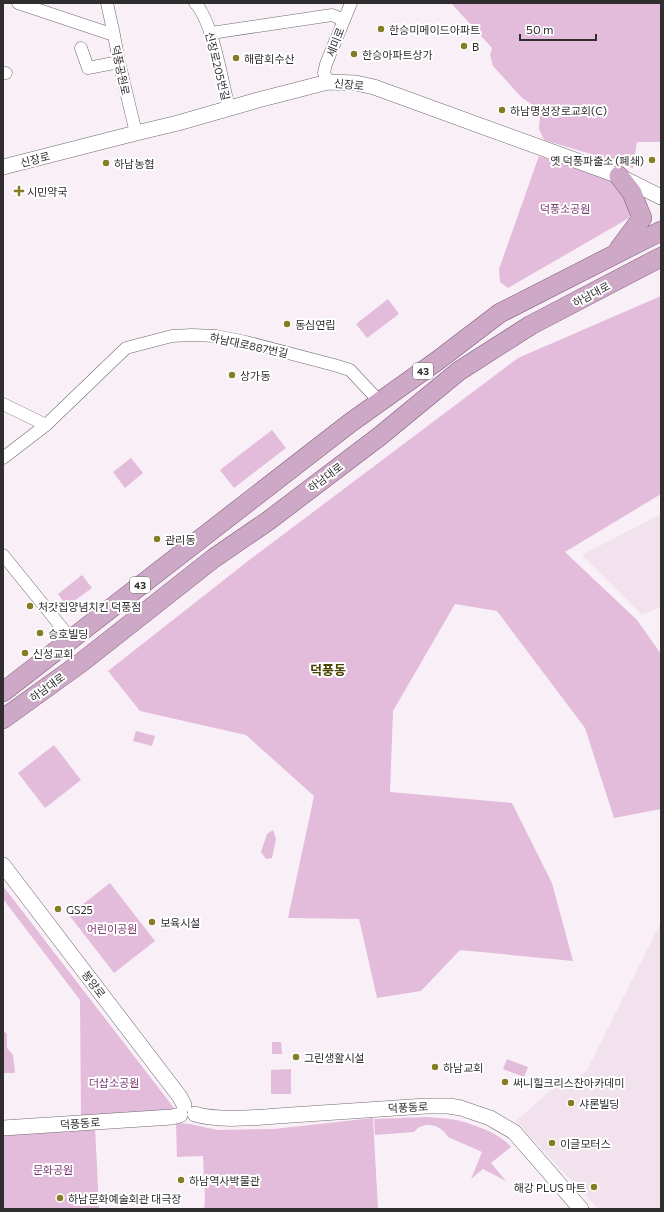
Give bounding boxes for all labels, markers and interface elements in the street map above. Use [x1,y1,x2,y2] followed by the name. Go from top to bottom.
[520,16,596,42] scale bar
[526,22,554,36] text: 50 m
[389,23,480,36] place label: 한승미메이드아파트
[376,24,386,34] marker: 한승미메이드아파트
[323,25,347,59] street label: 세미로
[203,30,233,102] street label: 신장로205번길
[472,40,479,53] place label: B
[459,41,469,51] marker: B
[109,44,133,96] street label: 덕풍공원로
[362,48,433,61] place label: 한승아파트상가
[349,49,359,59] marker: 한승아파트상가
[244,52,295,65] place label: 해람회수산
[231,53,241,63] marker: 해람회수산
[333,76,365,92] street label: 신장로
[510,104,607,117] place label: 하남명성장로교회(C)
[497,105,507,115] marker: 하남명성장로교회(C)
[19,149,51,169] street label: 신장로
[550,154,644,167] place label: 옛 덕풍파출소 (폐쇄)
[647,155,657,165] marker: 옛 덕풍파출소 (폐쇄)
[114,157,154,170] place label: 하남농협
[101,158,111,168] marker: 하남농협
[27,185,67,198] place label: 시민약국
[14,186,24,196] marker: 시민약국
[540,202,590,215] park label: 덕풍소공원
[570,279,612,309] street label: 하남대로
[295,318,335,331] place label: 동심연립
[282,319,292,329] marker: 동심연립
[209,330,289,360] street label: 하남대로887번길
[413,363,433,379] road number: 43
[240,369,270,382] place label: 상가동
[227,370,237,380] marker: 상가동
[305,460,345,494] street label: 하남대로
[165,533,195,546] place label: 관리동
[152,534,162,544] marker: 관리동
[130,577,150,593] road number: 43
[38,600,141,613] place label: 처갓집양념치킨 덕풍점
[25,601,35,611] marker: 처갓집양념치킨 덕풍점
[48,627,88,640] place label: 승호빌딩
[35,628,45,638] marker: 승호빌딩
[33,647,73,660] place label: 신성교회
[20,648,30,658] marker: 신성교회
[310,662,346,678] district label: 덕풍동
[27,670,67,704] street label: 하남대로
[66,903,93,916] place label: GS25
[53,904,63,914] marker: GS25
[160,916,200,929] place label: 보육시설
[147,917,157,927] marker: 보육시설
[87,922,137,935] park label: 어린이공원
[80,968,108,1000] street label: 봉양로
[304,1051,365,1064] place label: 그린생활시설
[291,1052,301,1062] marker: 그린생활시설
[443,1061,483,1074] place label: 하남교회
[430,1062,440,1072] marker: 하남교회
[89,1076,139,1089] park label: 더샵소공원
[513,1076,624,1089] place label: 써니힐크리스찬아카데미
[500,1077,510,1087] marker: 써니힐크리스찬아카데미
[579,1097,619,1110] place label: 샤론빌딩
[566,1098,576,1108] marker: 샤론빌딩
[387,1099,429,1115] street label: 덕풍동로
[59,1115,101,1131] street label: 덕풍동로
[560,1137,611,1150] place label: 이글모터스
[547,1138,557,1148] marker: 이글모터스
[33,1163,73,1176] park label: 문화공원
[189,1174,260,1187] place label: 하남역사박물관
[176,1175,186,1185] marker: 하남역사박물관
[514,1181,586,1194] place label: 해강 PLUS 마트
[589,1182,599,1192] marker: 해강 PLUS 마트
[68,1192,181,1205] place label: 하남문화예술회관 대극장
[55,1193,65,1203] marker: 하남문화예술회관 대극장

